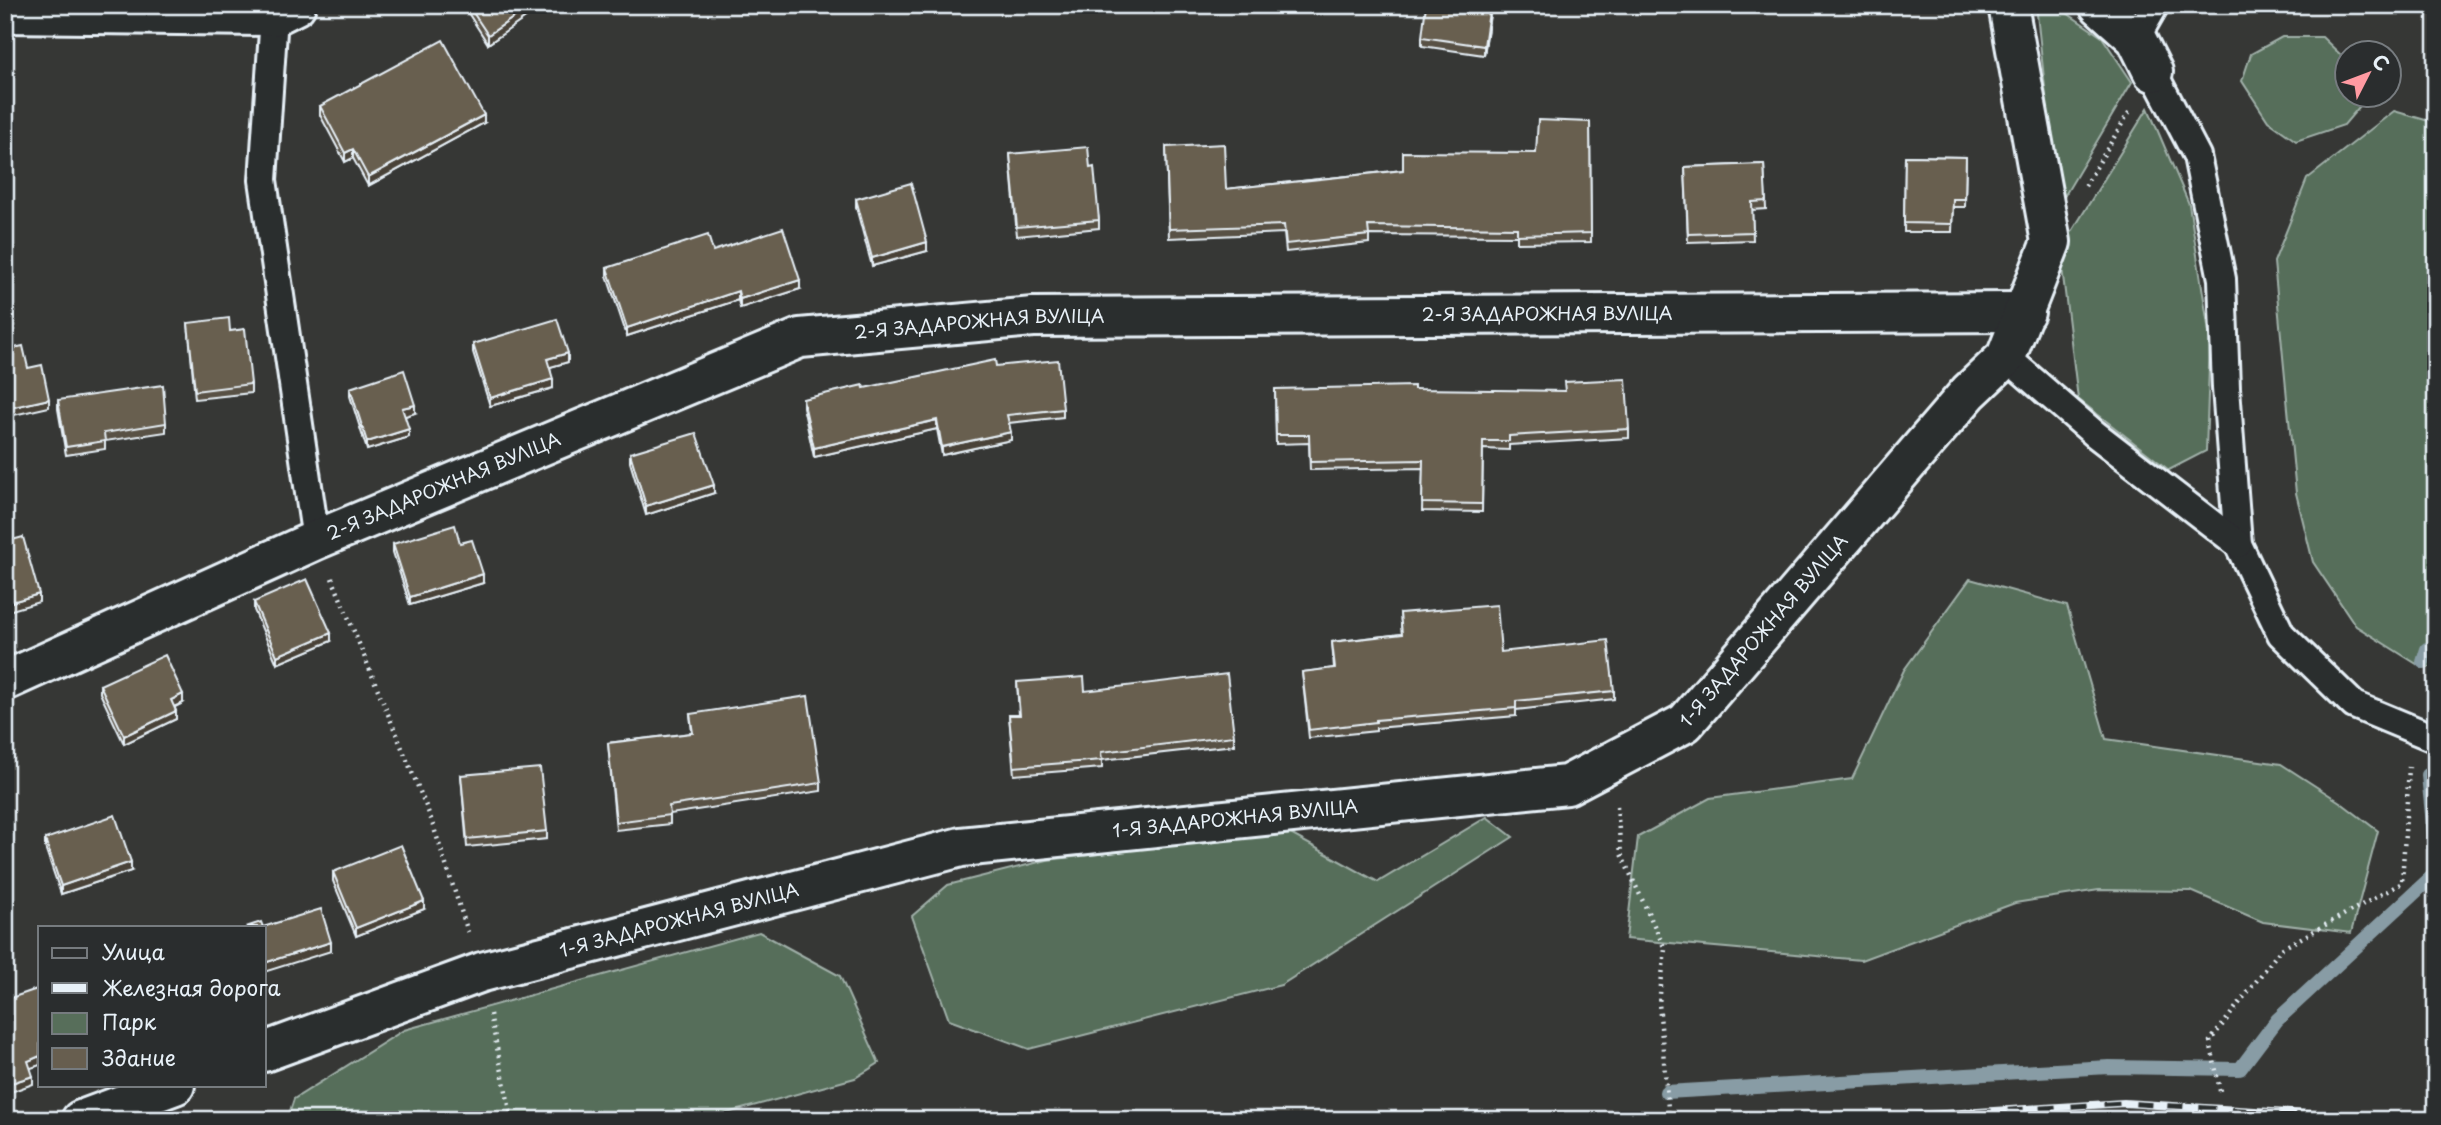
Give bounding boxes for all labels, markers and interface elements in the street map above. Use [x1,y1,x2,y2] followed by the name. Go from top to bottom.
[2332,38,2402,108] north arrow
[2366,47,2397,77] text: С
[1422,299,1673,327] street label: 2-Я ЗАДАРОЖНАЯ ВУЛІЦА
[853,302,1105,345] street label: 2-Я ЗАДАРОЖНАЯ ВУЛІЦА
[322,424,564,546] street label: 2-Я ЗАДАРОЖНАЯ ВУЛІЦА
[1672,527,1853,732] street label: 1-Я ЗАДАРОЖНАЯ ВУЛІЦА
[1111,791,1359,843] street label: 1-Я ЗАДАРОЖНАЯ ВУЛІЦА
[556,875,802,963] street label: 1-Я ЗАДАРОЖНАЯ ВУЛІЦА
[38,926,266,1086] legend
[102,935,165,967] text: Улица
[102,971,280,1003] text: Железная дорога
[102,1005,157,1037] text: Парк
[102,1041,176,1073] text: Здание

